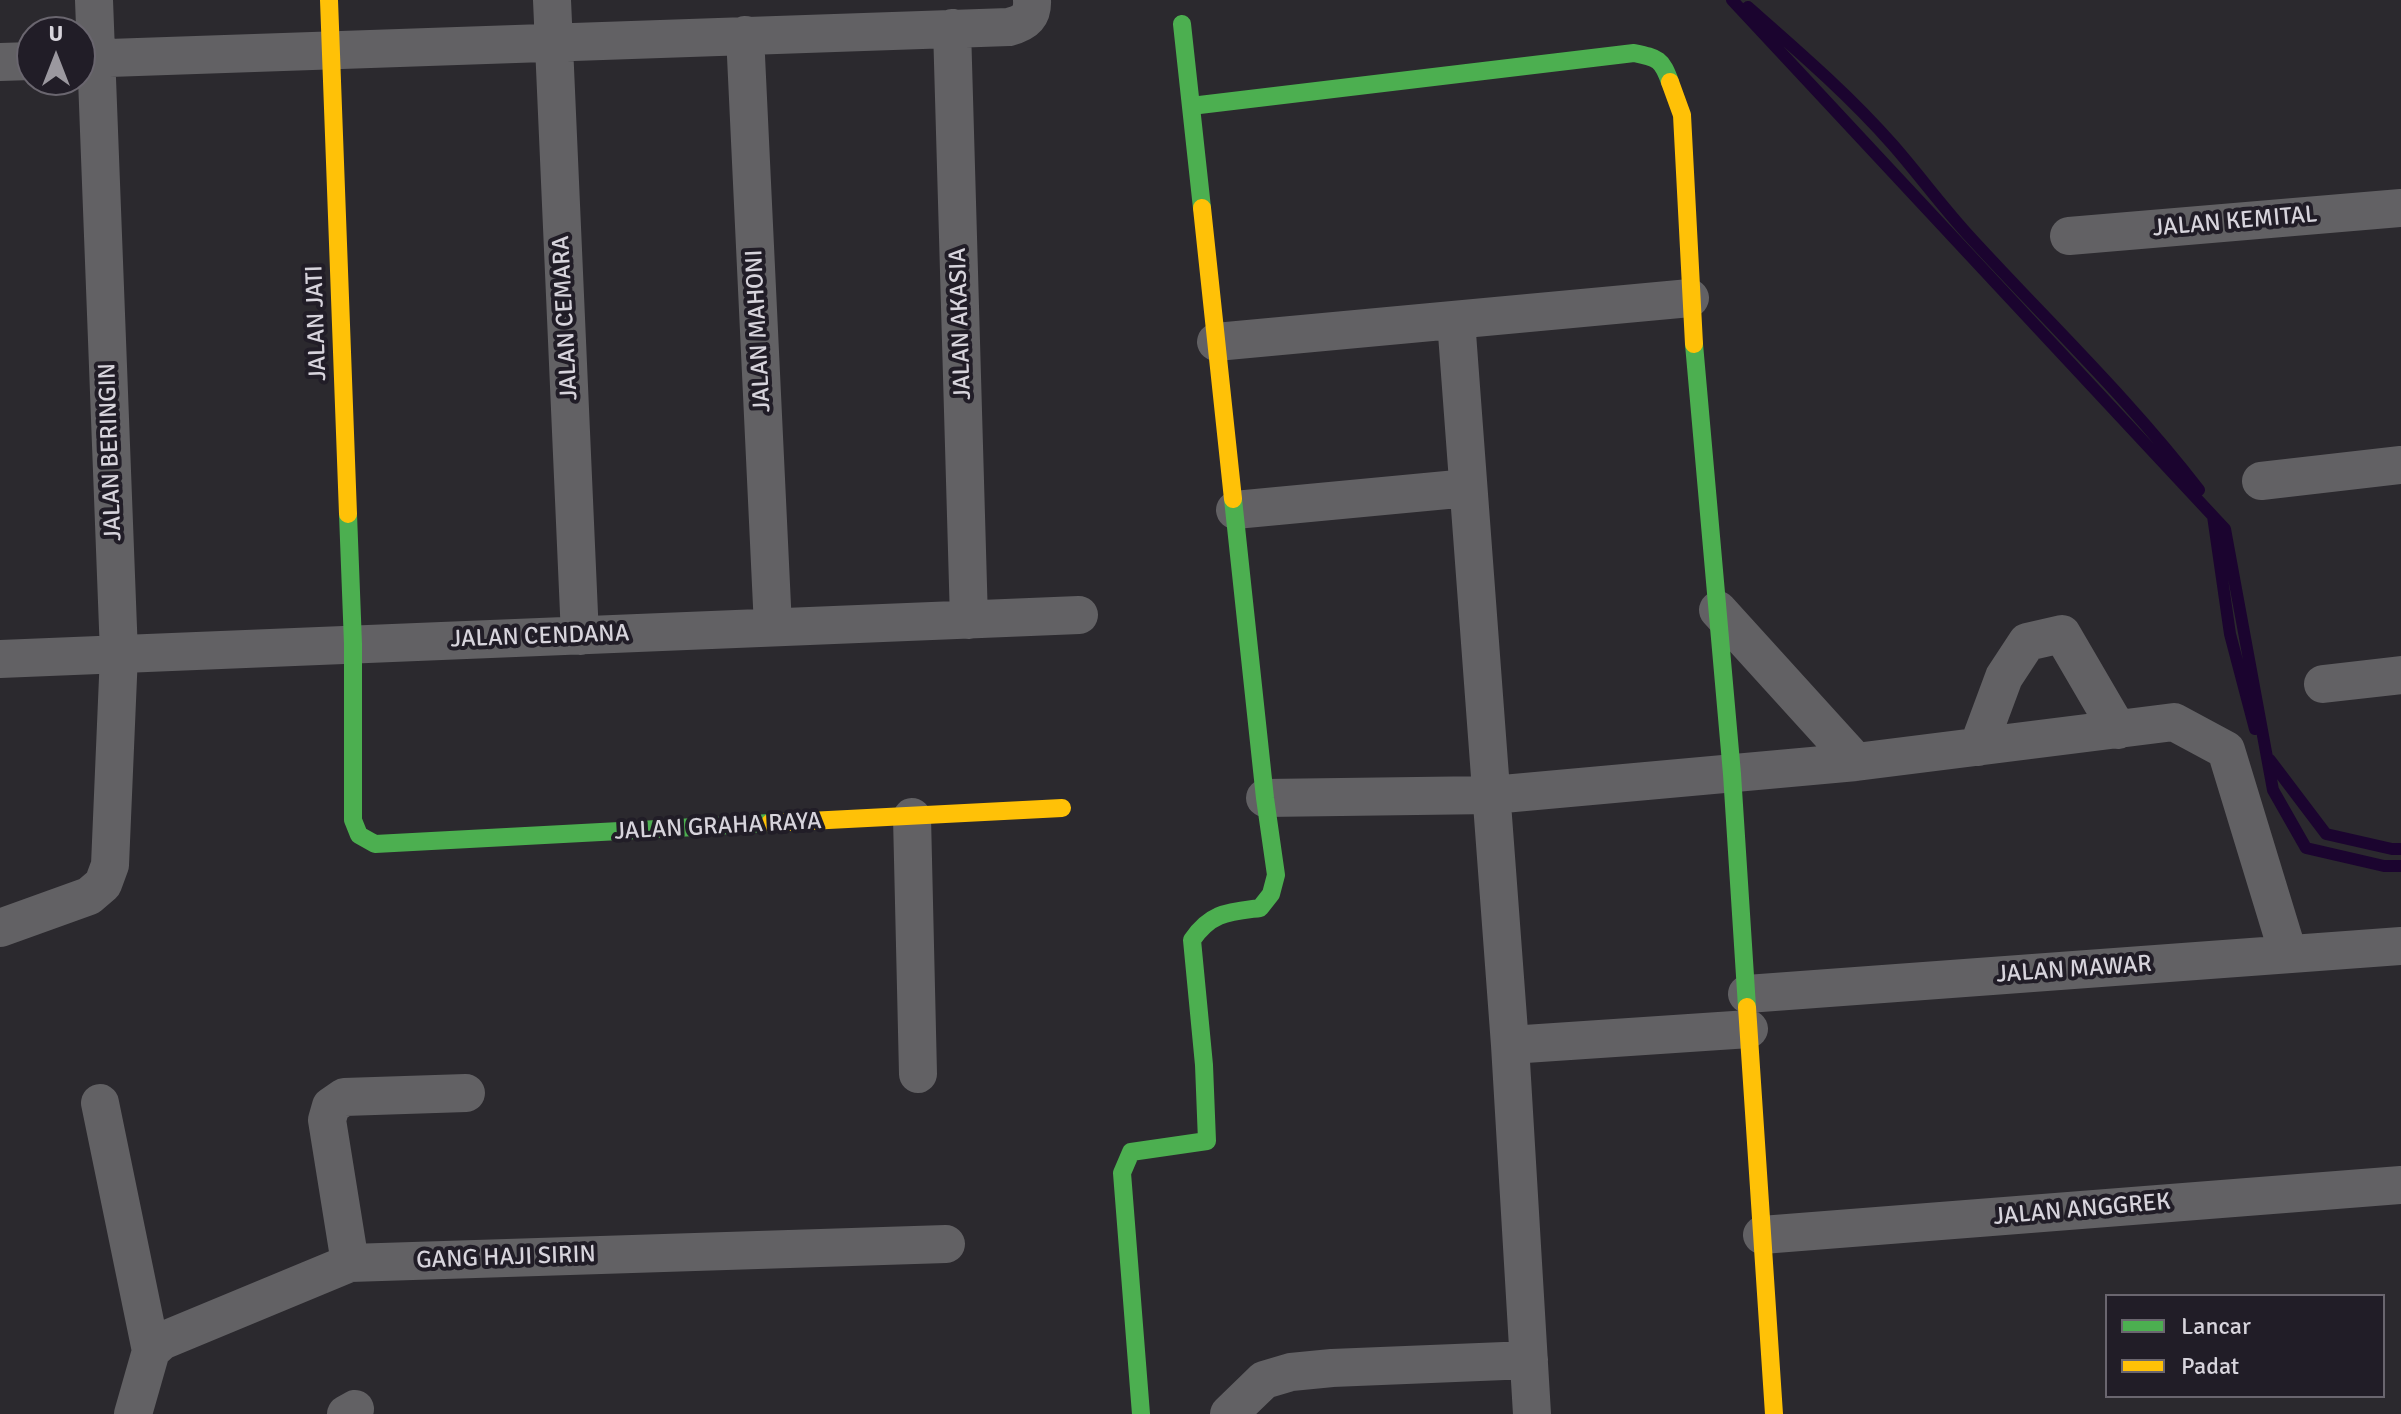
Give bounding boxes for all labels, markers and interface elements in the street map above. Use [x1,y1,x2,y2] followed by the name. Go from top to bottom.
[16,16,96,96] north arrow
[49,20,63,47] text: U
[2151,200,2319,244] street label: JALAN KEMITAL
[547,235,585,401] street label: JALAN CEMARA
[944,247,978,401] street label: JALAN AKASIA
[740,249,778,413] street label: JALAN MAHONI
[301,265,333,381] street label: JALAN JATI
[93,362,129,542] street label: JALAN BERINGIN
[450,619,630,655] street label: JALAN CENDANA
[614,807,822,847] street label: JALAN GRAHA RAYA
[1995,950,2153,990] street label: JALAN MAWAR
[1992,1188,2172,1232] street label: JALAN ANGGREK
[416,1240,596,1276] street label: GANG HAJI SIRIN
[2105,1294,2385,1398] legend
[2181,1311,2251,1341] text: Lancar
[2181,1351,2239,1381] text: Padat

